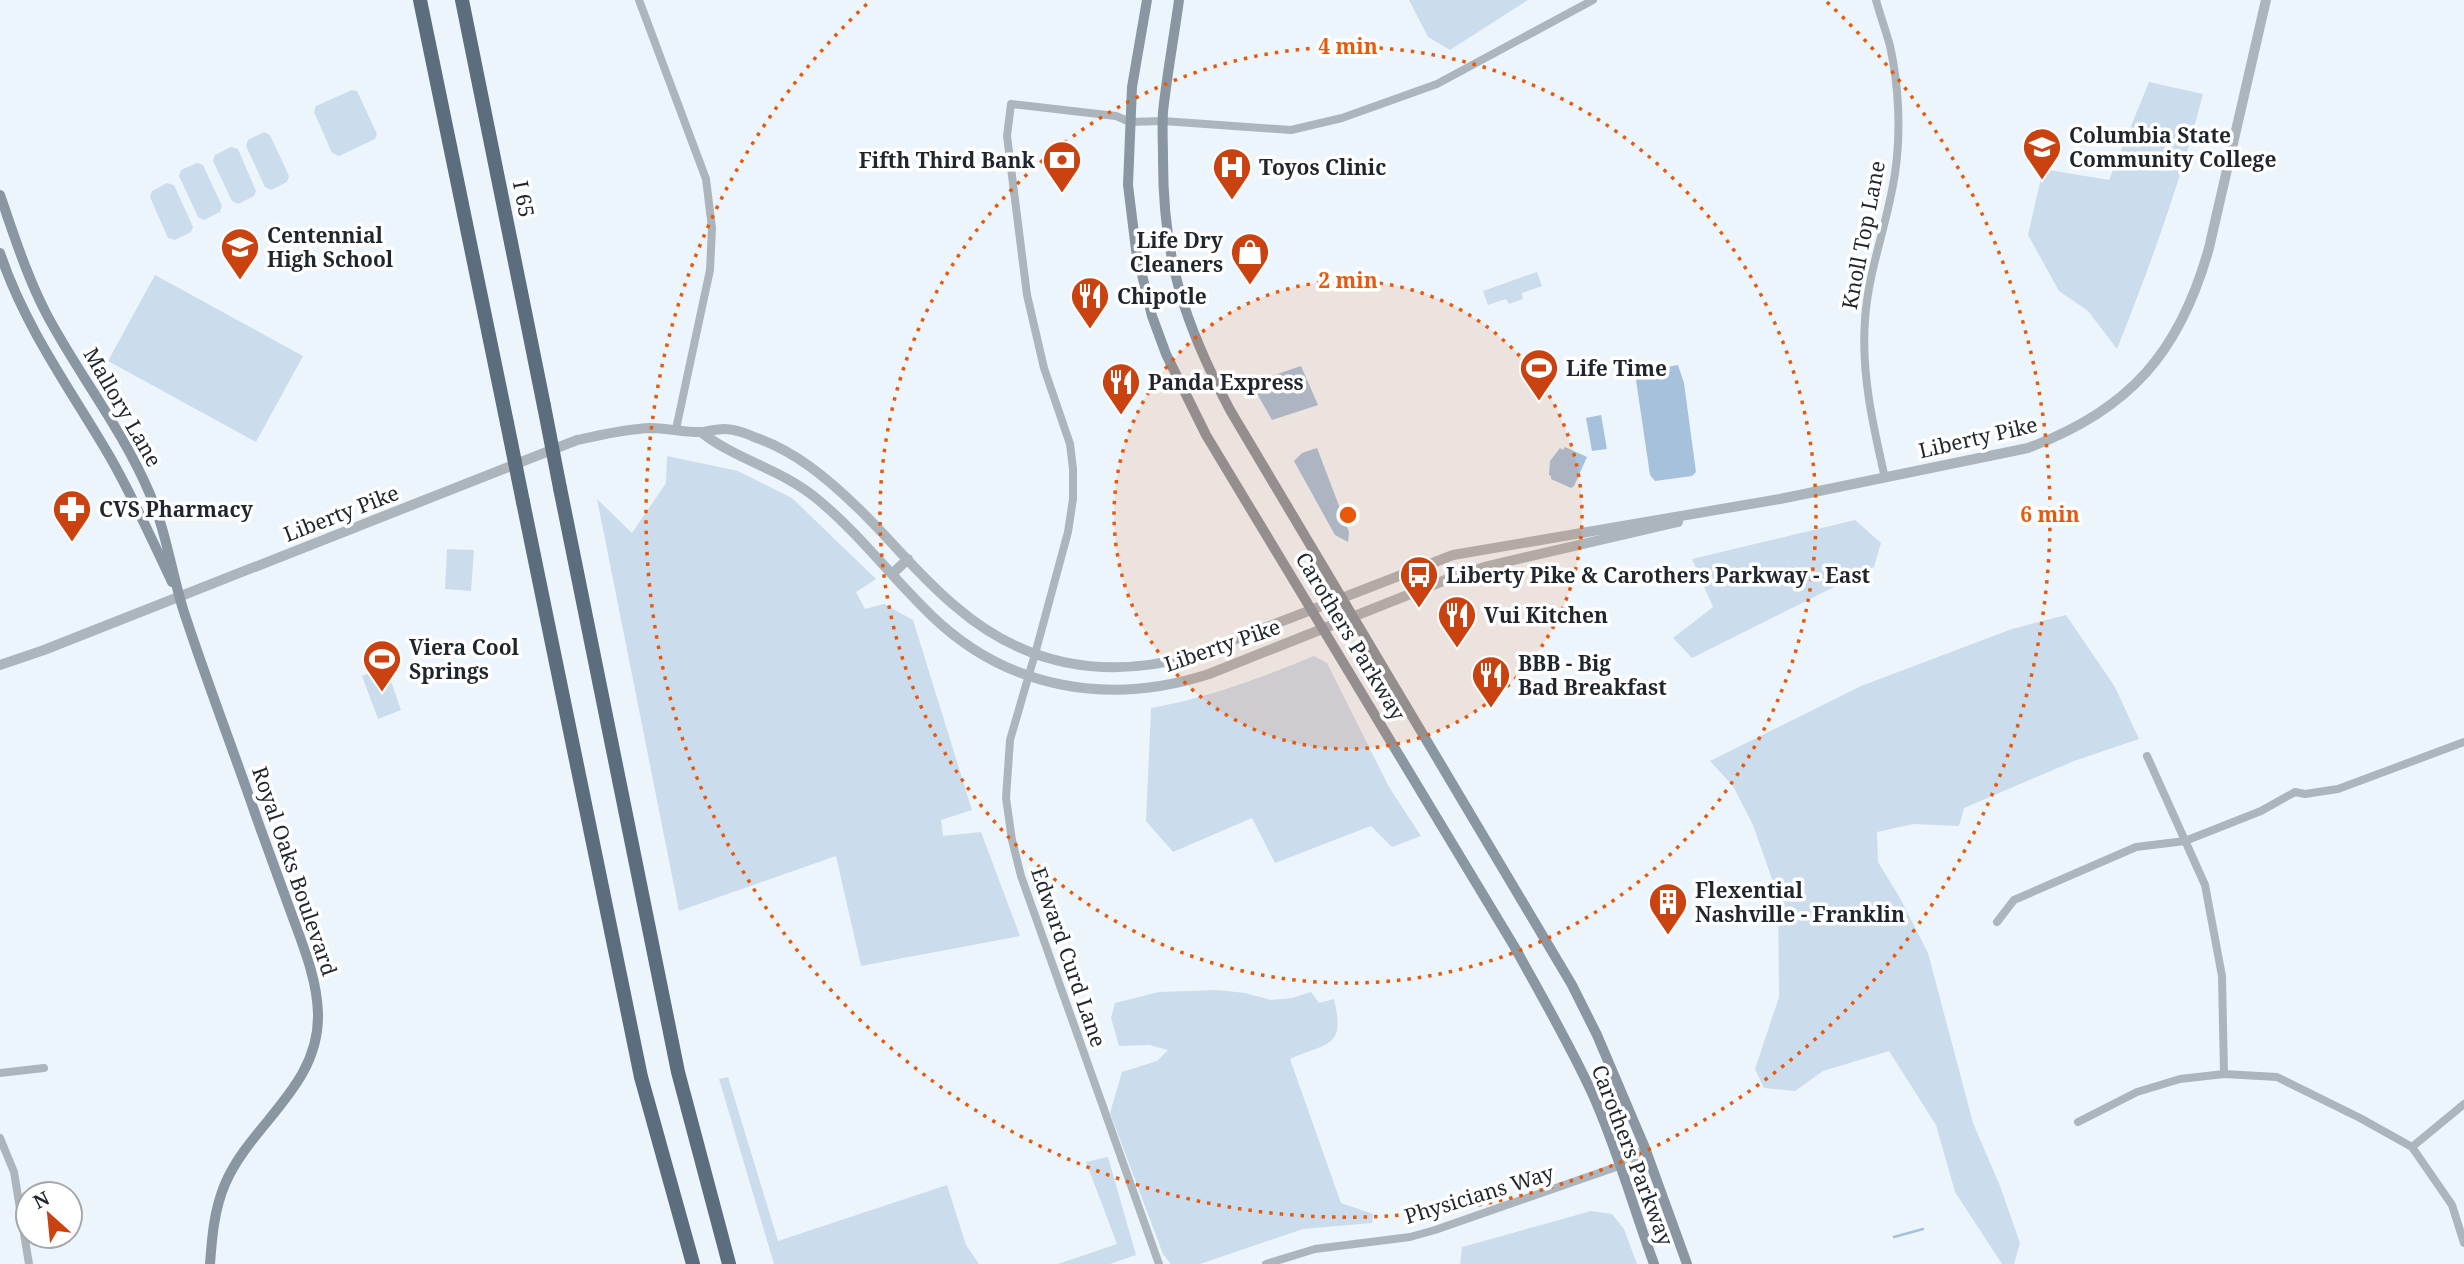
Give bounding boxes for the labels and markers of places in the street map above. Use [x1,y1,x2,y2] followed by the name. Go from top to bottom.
[2069,121,2276,173] place label: Columbia State Community College
[2021,126,2063,181] school or university icon: Columbia State Community College
[1041,139,1083,194] bank icon: Fifth Third Bank
[859,146,1036,174] place label: Fifth Third Bank
[1211,146,1253,201] hospital icon: Toyos Clinic
[1259,153,1386,181] place label: Toyos Clinic
[267,221,394,273] place label: Centennial High School
[219,226,261,281] school or university icon: Centennial High School
[1130,226,1224,278] place label: Life Dry Cleaners
[1229,231,1271,286] shop icon: Life Dry Cleaners
[1069,275,1111,330] restaurant icon: Chipotle
[1117,282,1207,310] place label: Chipotle
[1518,347,1560,402] sports icon: Life Time
[1566,354,1667,382] place label: Life Time
[1100,361,1142,416] restaurant icon: Panda Express
[1148,368,1304,396] place label: Panda Express
[51,488,93,543] pharmacy icon: CVS Pharmacy
[99,495,254,523] place label: CVS Pharmacy
[1336,503,1360,527] centre of rings
[1398,554,1440,609] bus stop icon: Liberty Pike & Carothers Parkway - East
[1446,561,1870,589] place label: Liberty Pike & Carothers Parkway - East
[1436,594,1478,649] restaurant icon: Vui Kitchen
[1484,601,1608,629] place label: Vui Kitchen
[409,633,520,685] place label: Viera Cool Springs
[361,638,403,693] sports icon: Viera Cool Springs
[1518,649,1667,701] place label: BBB - Big Bad Breakfast
[1470,654,1512,709] restaurant icon: BBB - Big Bad Breakfast
[1695,876,1905,928] place label: Flexential Nashville - Franklin
[1647,881,1689,936] building icon: Flexential Nashville - Franklin

